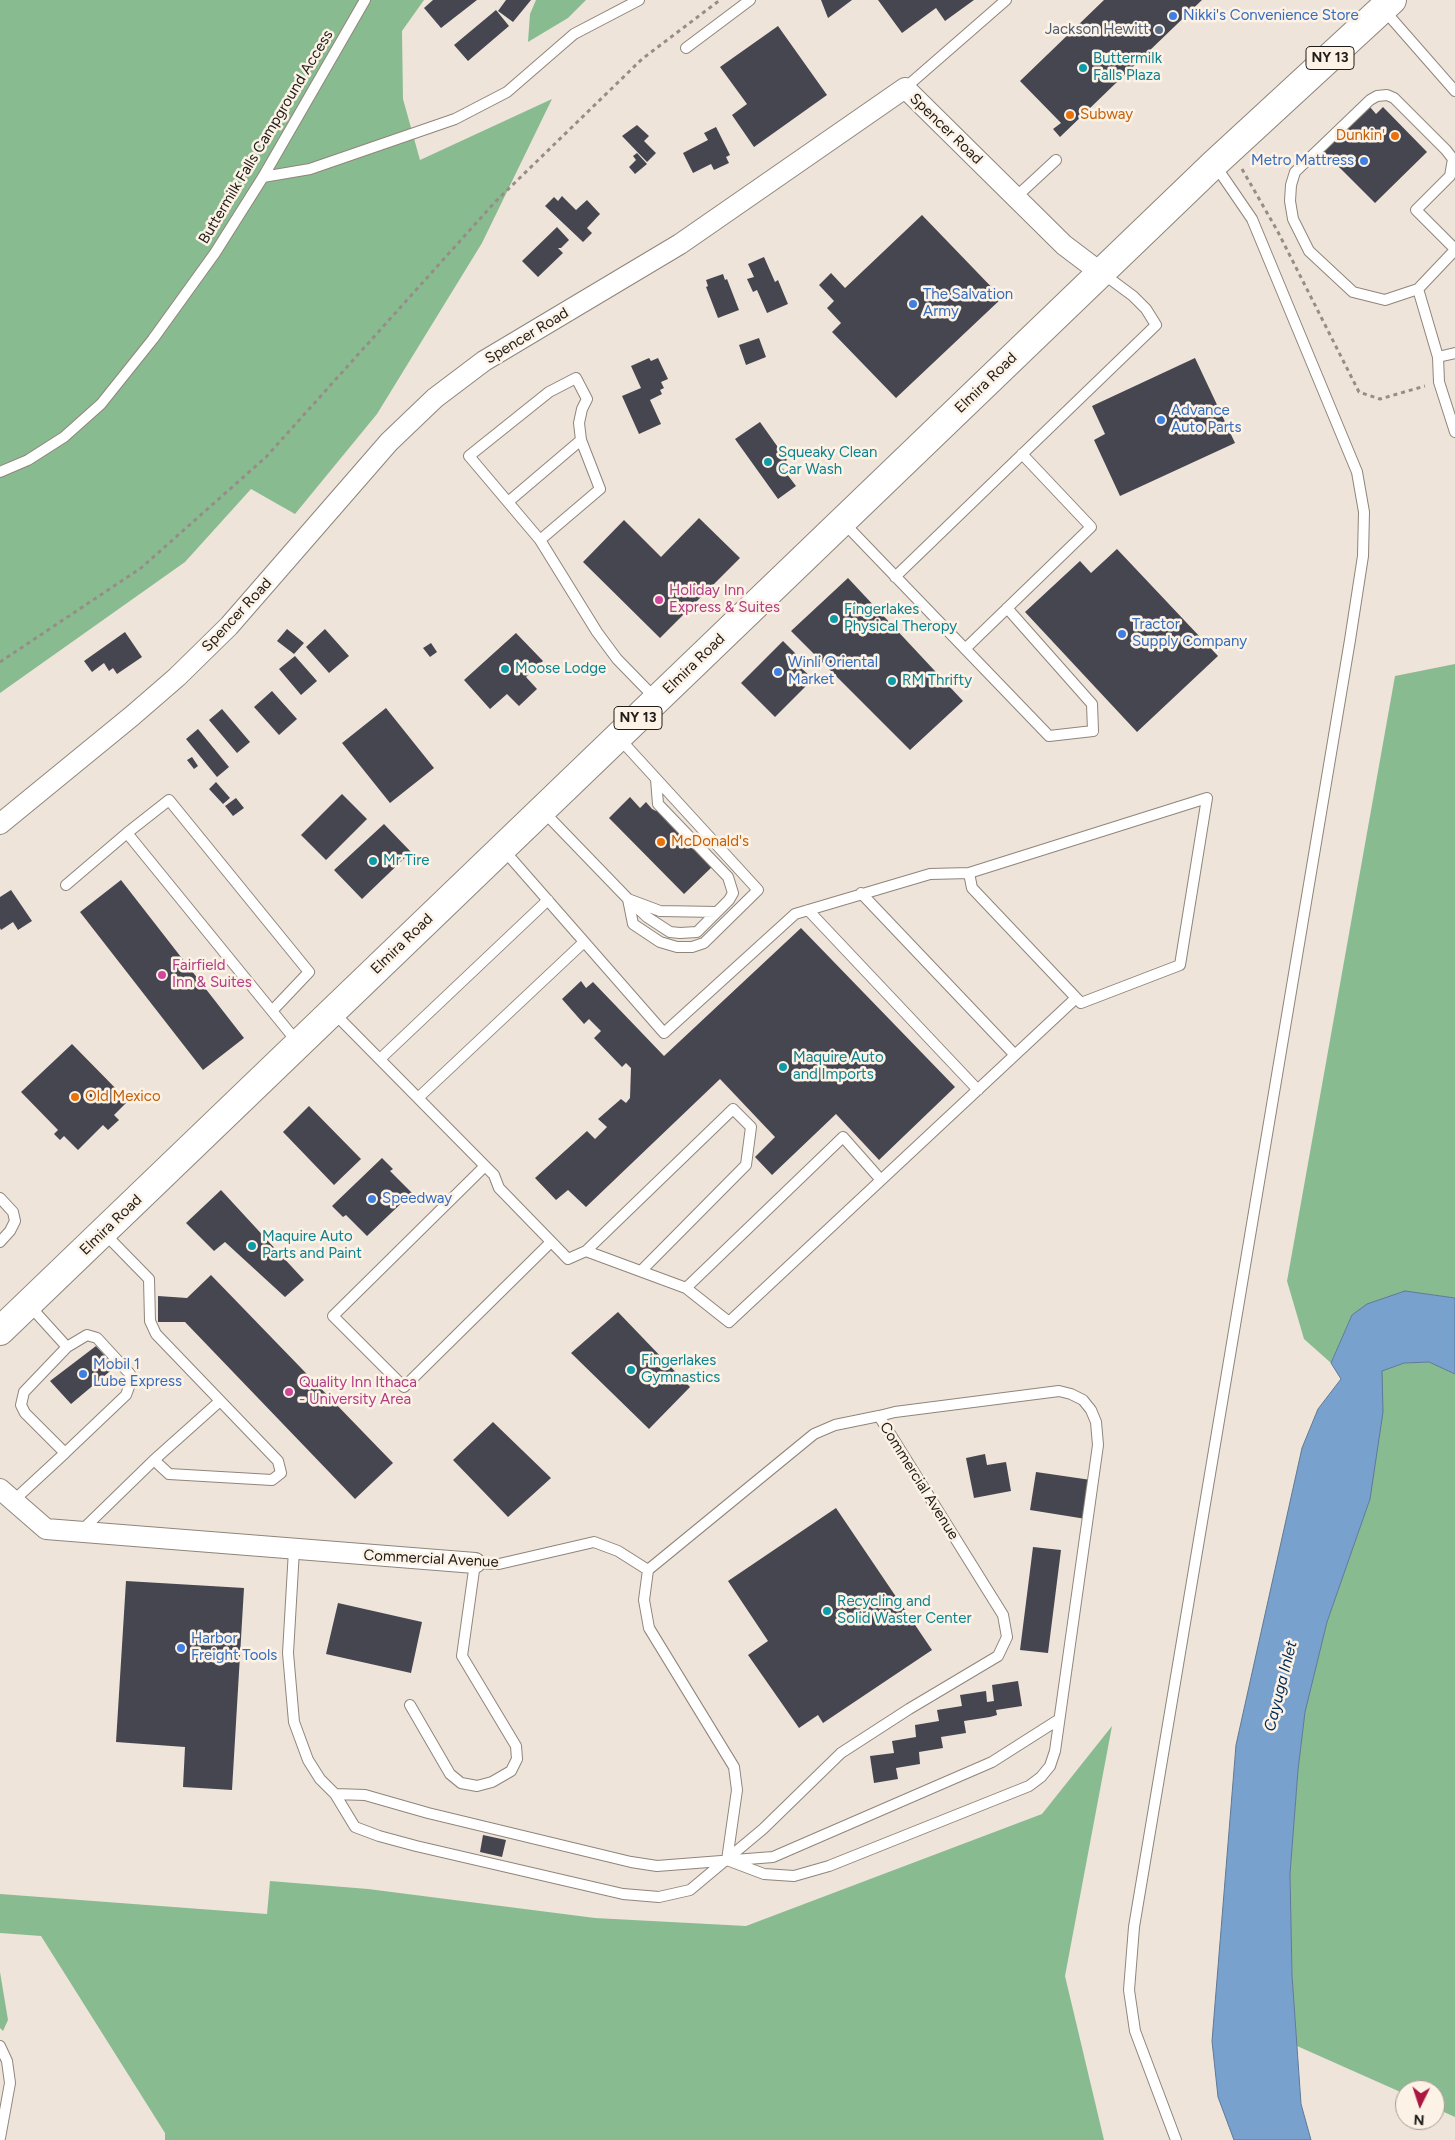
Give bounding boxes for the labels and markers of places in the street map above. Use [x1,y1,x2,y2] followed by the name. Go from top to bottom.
[1183,7,1359,25] place label: Nikki's Convenience Store
[1167,10,1179,22] marker: Nikki's Convenience Store
[1045,21,1149,39] place label: Jackson Hewitt
[1153,24,1165,36] marker: Jackson Hewitt
[1093,50,1162,85] place label: Buttermilk Falls Plaza
[1077,62,1089,74] marker: Buttermilk Falls Plaza
[1080,106,1133,124] place label: Subway
[1064,109,1076,121] marker: Subway
[1336,127,1385,145] place label: Dunkin'
[1389,130,1401,142] marker: Dunkin'
[1251,152,1354,170] place label: Metro Mattress
[1358,155,1370,167] marker: Metro Mattress
[923,286,1013,321] place label: The Salvation Army
[907,298,919,310] marker: The Salvation Army
[1171,402,1241,437] place label: Advance Auto Parts
[1155,414,1167,426] marker: Advance Auto Parts
[778,444,877,479] place label: Squeaky Clean Car Wash
[762,456,774,468] marker: Squeaky Clean Car Wash
[669,582,780,617] place label: Holiday Inn Express & Suites
[653,594,665,606] marker: Holiday Inn Express & Suites
[844,601,957,636] place label: Fingerlakes Physical Theropy
[828,613,840,625] marker: Fingerlakes Physical Theropy
[1132,616,1247,651] place label: Tractor Supply Company
[1116,628,1128,640] marker: Tractor Supply Company
[788,654,878,689] place label: Winli Oriental Market
[515,660,606,678] place label: Moose Lodge
[499,663,511,675] marker: Moose Lodge
[772,666,784,678] marker: Winli Oriental Market
[902,672,972,690] place label: RM Thrifty
[886,675,898,687] marker: RM Thrifty
[671,833,749,851] place label: McDonald's
[655,836,667,848] marker: McDonald's
[383,852,429,870] place label: Mr Tire
[367,855,379,867] marker: Mr Tire
[172,957,252,992] place label: Fairfield Inn & Suites
[156,969,168,981] marker: Fairfield Inn & Suites
[793,1049,884,1084] place label: Maquire Auto and Imports
[777,1061,789,1073] marker: Maquire Auto and Imports
[85,1088,161,1106] place label: Old Mexico
[69,1091,81,1103] marker: Old Mexico
[382,1190,452,1208] place label: Speedway
[366,1193,378,1205] marker: Speedway
[262,1228,362,1263] place label: Maquire Auto Parts and Paint
[246,1240,258,1252] marker: Maquire Auto Parts and Paint
[641,1352,720,1387] place label: Fingerlakes Gymnastics
[93,1356,182,1391] place label: Mobil 1 Lube Express
[625,1364,637,1376] marker: Fingerlakes Gymnastics
[77,1368,89,1380] marker: Mobil 1 Lube Express
[299,1374,417,1409] place label: Quality Inn Ithaca - University Area
[283,1386,295,1398] marker: Quality Inn Ithaca - University Area
[837,1593,971,1628] place label: Recycling and Solid Waster Center
[821,1605,833,1617] marker: Recycling and Solid Waster Center
[191,1630,277,1665] place label: Harbor Freight Tools
[175,1642,187,1654] marker: Harbor Freight Tools

